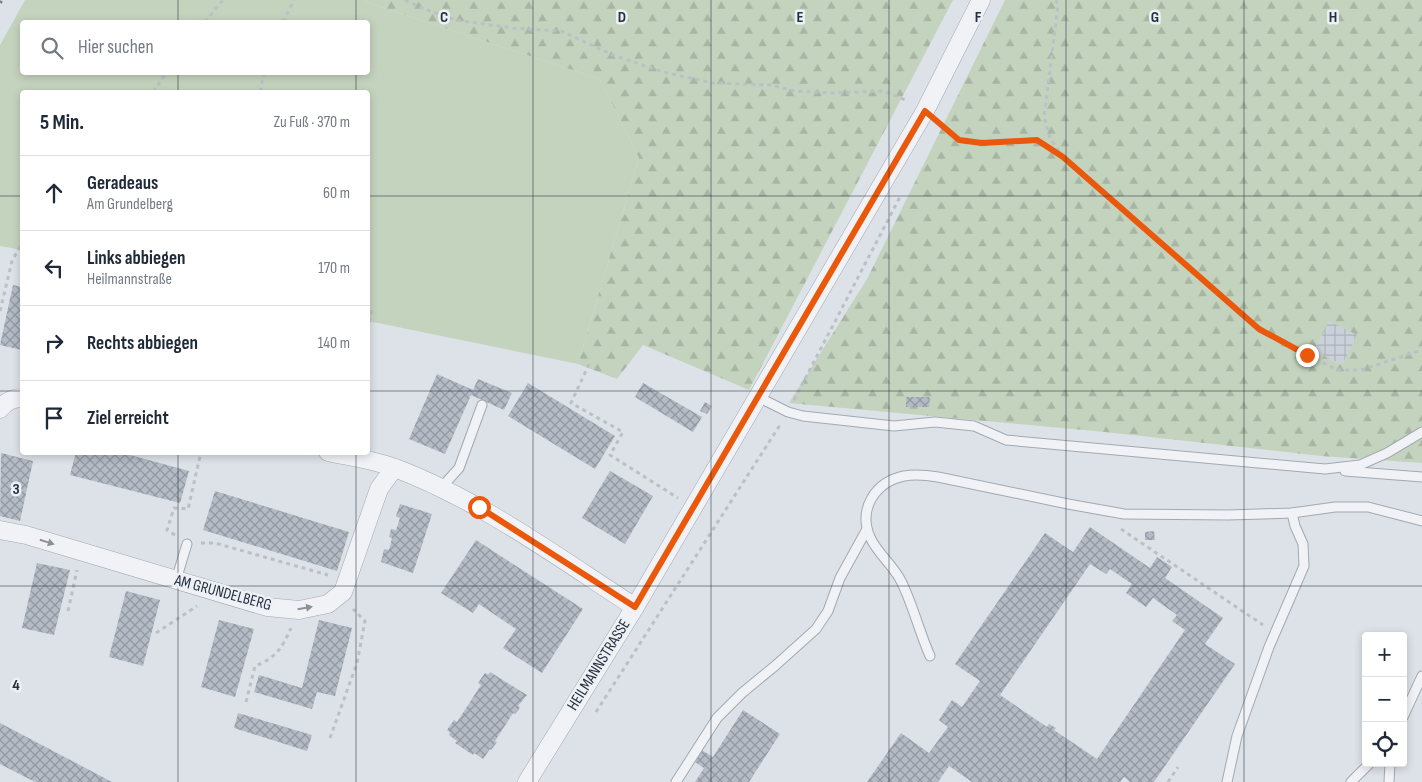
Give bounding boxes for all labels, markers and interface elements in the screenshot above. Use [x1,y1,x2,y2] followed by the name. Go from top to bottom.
[440,8,448,27] text: C
[618,8,626,27] text: D
[797,8,804,27] text: E
[975,8,982,27] text: F
[1151,8,1159,27] text: G
[1329,8,1337,27] text: H
[20,20,370,75] search box
[38,34,66,62] icon: search
[78,36,154,59] text: Hier suchen
[40,110,84,135] text: 5 Min.
[274,113,350,132] text: Zu Fuß · 370 m
[87,172,158,195] text: Geradeaus
[40,179,68,207] icon: ahead
[323,184,350,203] text: 60 m
[87,195,173,214] text: Am Grundelberg
[87,247,185,270] text: Links abbiegen
[40,254,68,282] icon: left
[318,259,350,278] text: 170 m
[87,270,172,289] text: Heilmannstraße
[40,329,68,357] icon: right
[87,332,198,355] text: Rechts abbiegen
[318,334,350,353] text: 140 m
[1296,344,1319,367] route end
[40,404,68,432] icon: arrive
[87,407,169,430] text: Ziel erreicht
[12,480,20,499] text: 3
[468,496,491,519] route start
[40,539,55,546] one-way arrow
[171,571,274,615] street label: AM GRUNDELBERG
[297,604,313,612] one-way arrow
[563,616,635,714] street label: HEILMANNSTRASSE
[1362,632,1407,767] map controls
[1362,632,1407,677] button: +
[12,676,20,695] text: 4
[1362,677,1407,722] button: −
[1362,722,1407,767] button: locate

